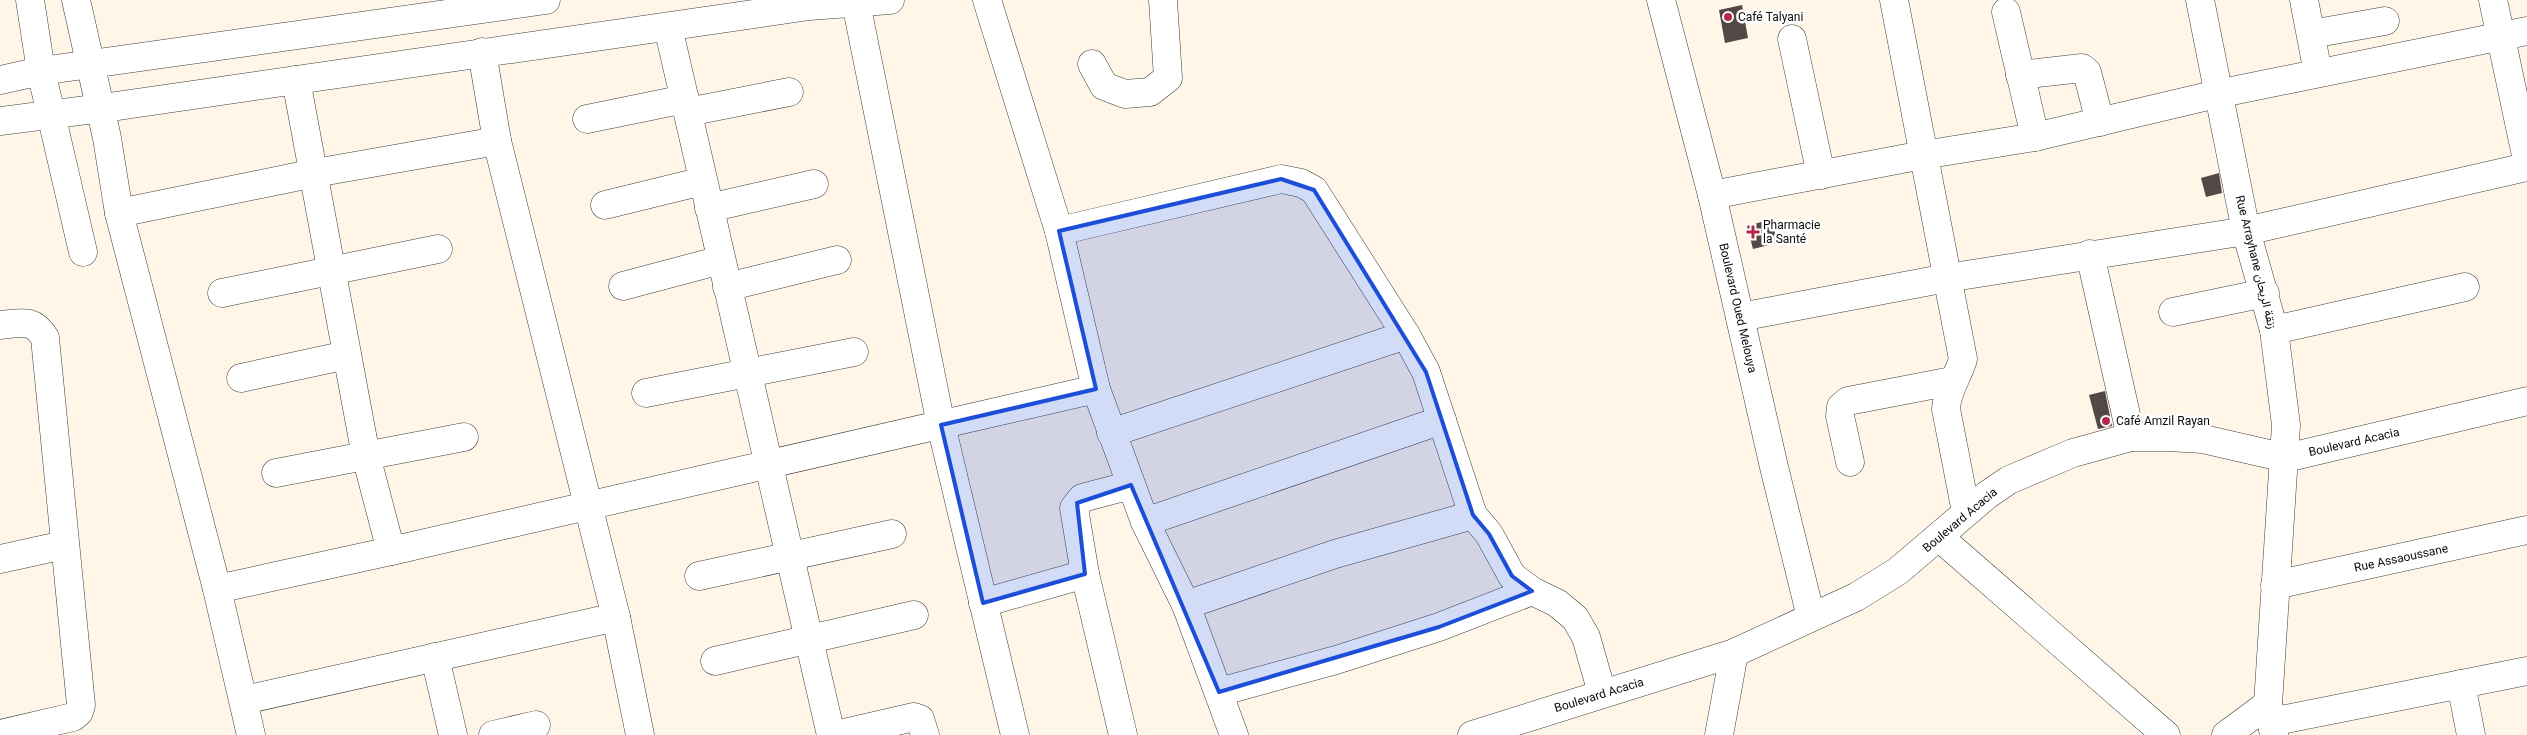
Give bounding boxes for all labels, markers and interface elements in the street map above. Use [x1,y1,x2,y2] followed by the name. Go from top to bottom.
[1738,9,1803,27] place label: Café Talyani
[1722,11,1734,23] marker: Café Talyani
[2230,194,2280,331] street label: Rue Arrayhane زنقة الريحان
[1763,217,1820,249] place label: Pharmacie la Santé
[1747,226,1759,238] marker: Pharmacie la Santé
[1713,241,1761,375] street label: Boulevard Oued Melouya
[2116,413,2210,431] place label: Café Amzil Rayan
[2100,415,2112,427] marker: Café Amzil Rayan
[2307,424,2401,462] street label: Boulevard Acacia
[1919,484,2002,557] street label: Boulevard Acacia
[2353,540,2450,578] street label: Rue Assaoussane
[1552,674,1646,718] street label: Boulevard Acacia

